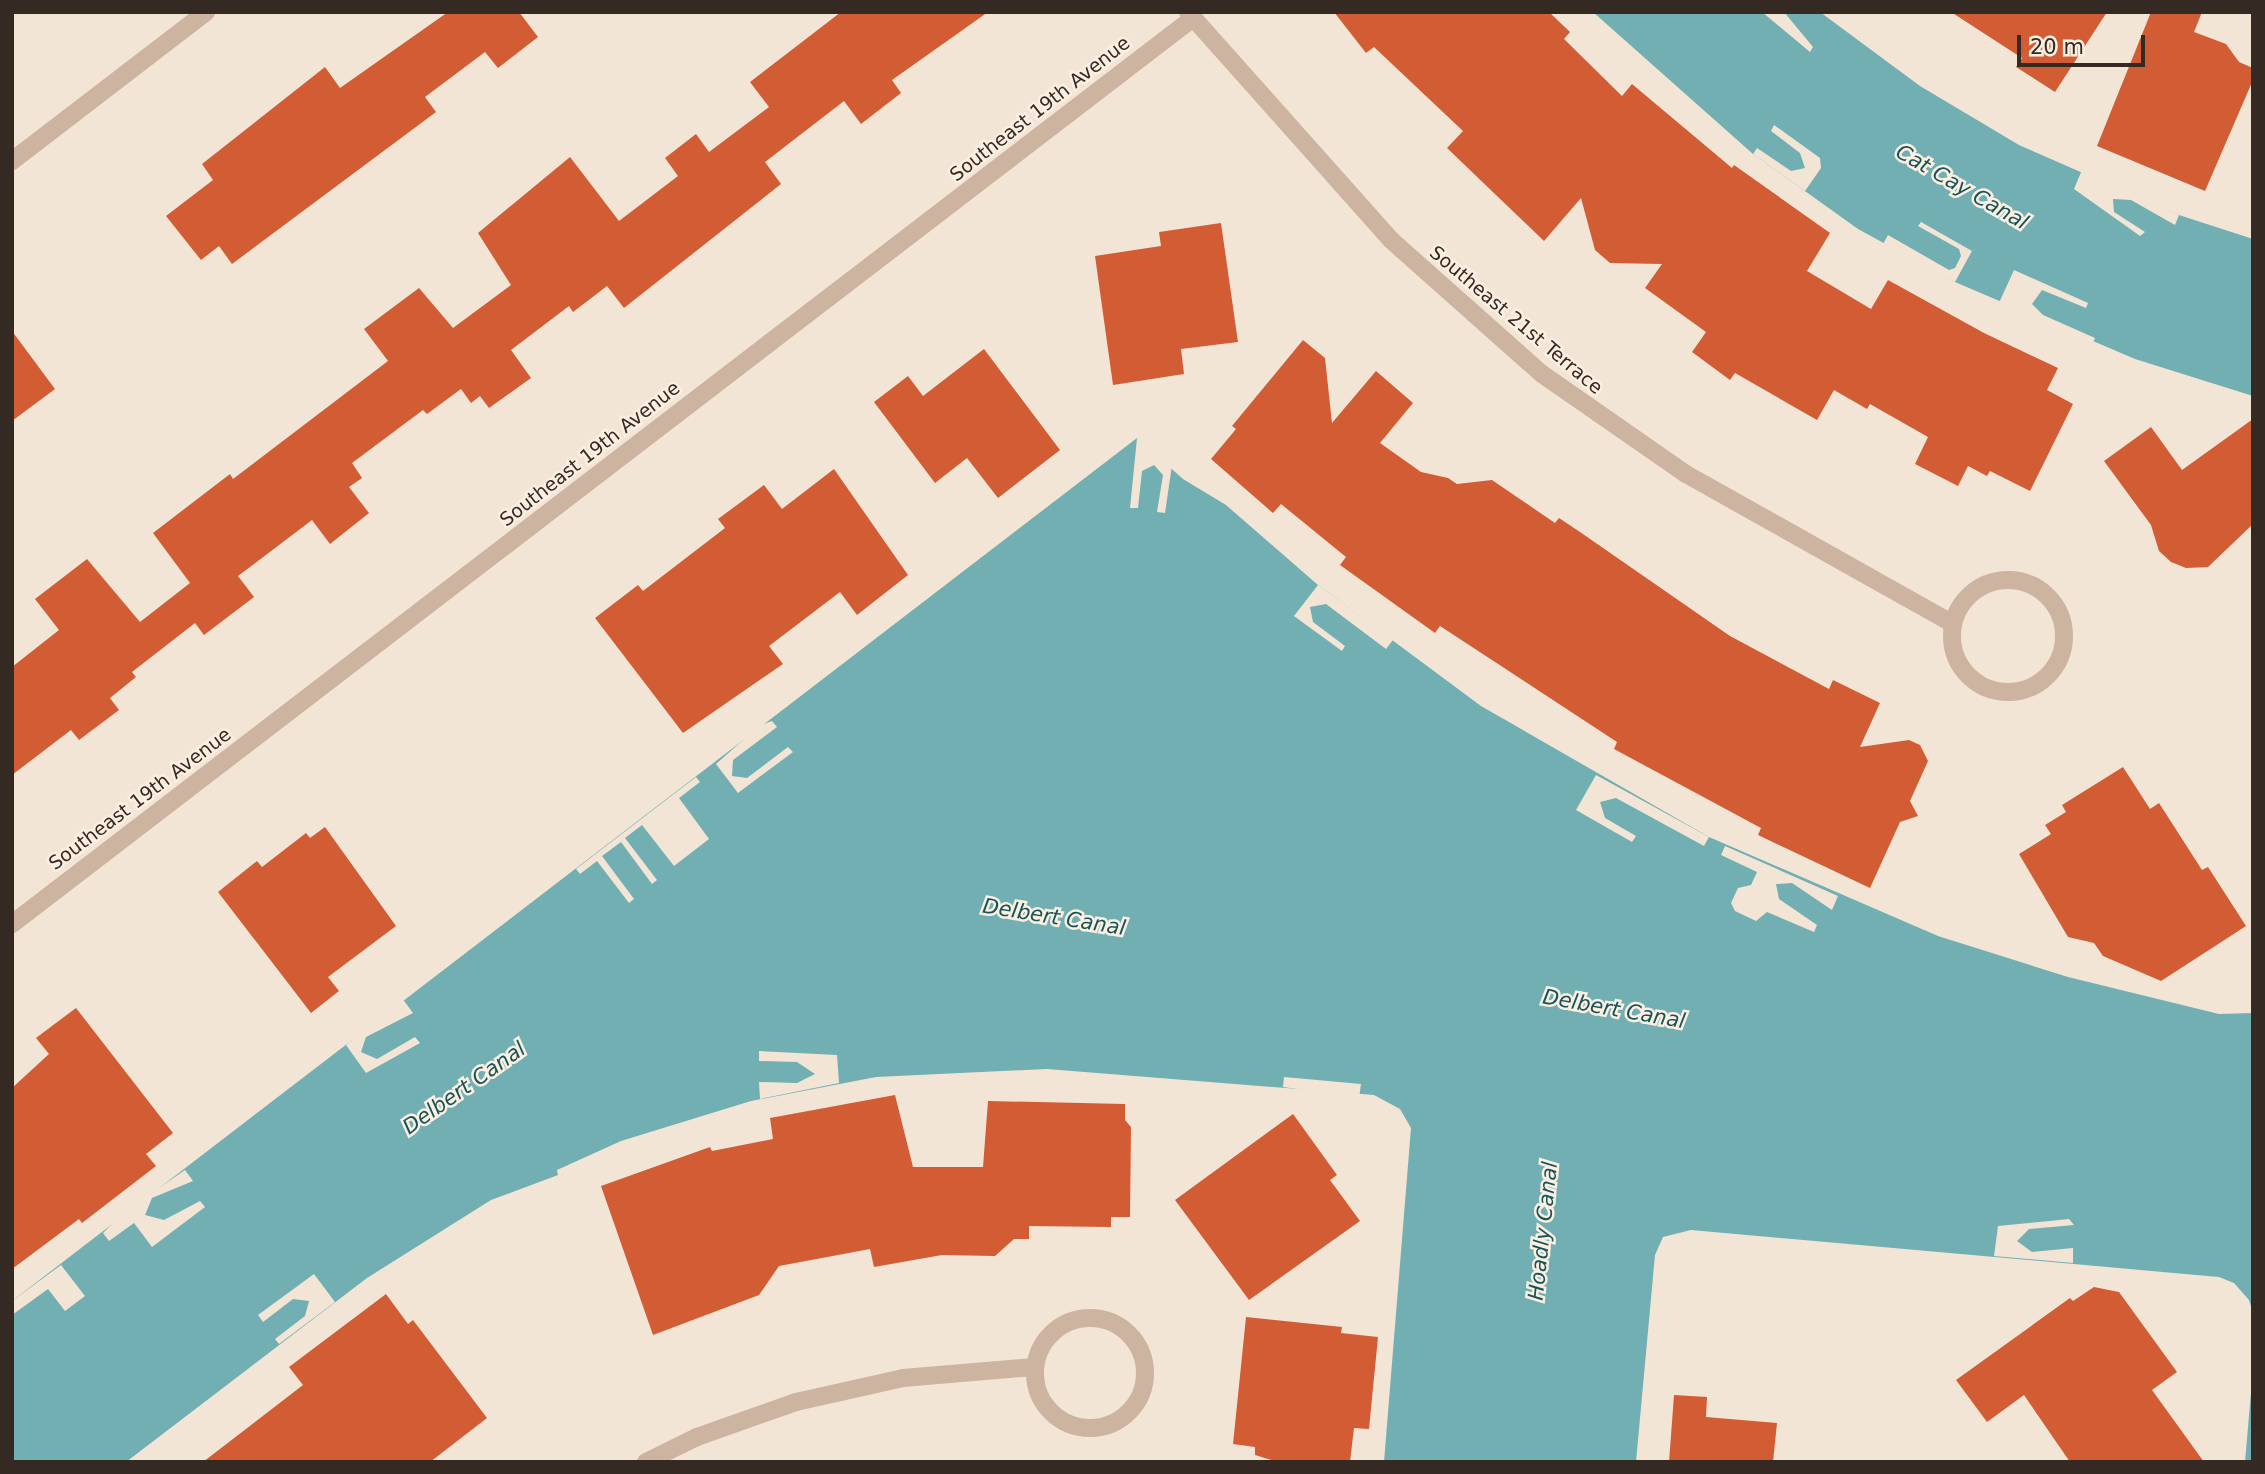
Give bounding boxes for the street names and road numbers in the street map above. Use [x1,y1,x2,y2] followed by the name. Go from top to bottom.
[945,32,1135,186] street label: Southeast 19th Avenue
[1425,241,1607,399] street label: Southeast 21st Terrace
[495,377,685,531] street label: Southeast 19th Avenue
[44,723,236,875] street label: Southeast 19th Avenue

